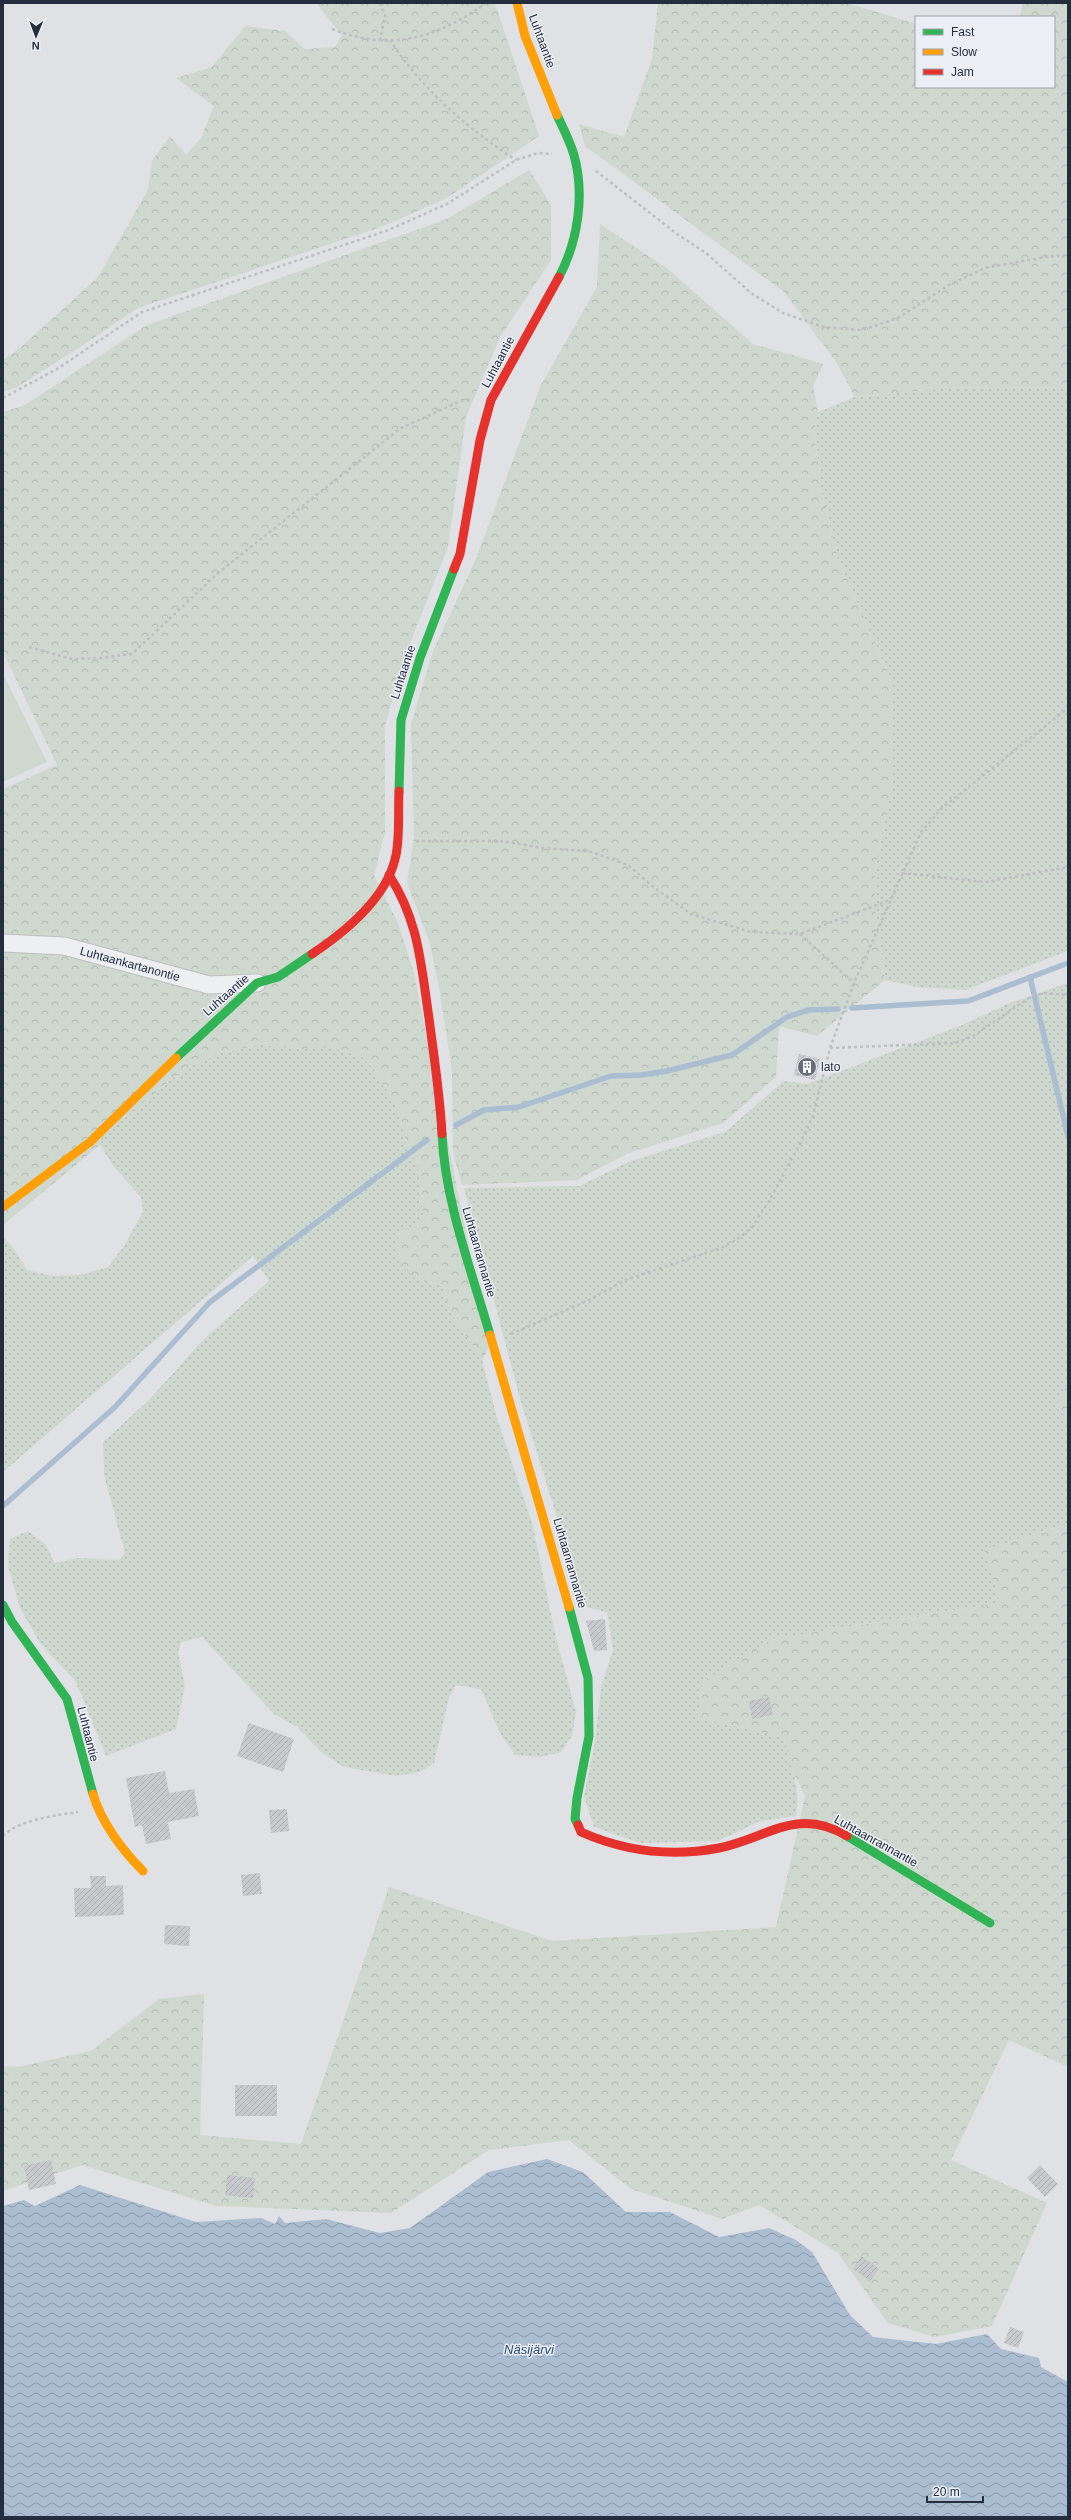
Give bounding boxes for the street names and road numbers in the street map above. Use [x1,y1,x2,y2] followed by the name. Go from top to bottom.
[526,12,558,70] street label: Luhtaantie
[479,334,517,390] street label: Luhtaantie
[388,643,418,701] street label: Luhtaantie
[79,944,182,984] street label: Luhtaankartanontie
[200,971,252,1019] street label: Luhtaantie
[459,1205,499,1299] street label: Luhtaanrannantie
[550,1516,590,1610] street label: Luhtaanrannantie
[74,1705,102,1763] street label: Luhtaantie
[832,1812,921,1870] street label: Luhtaanrannantie

